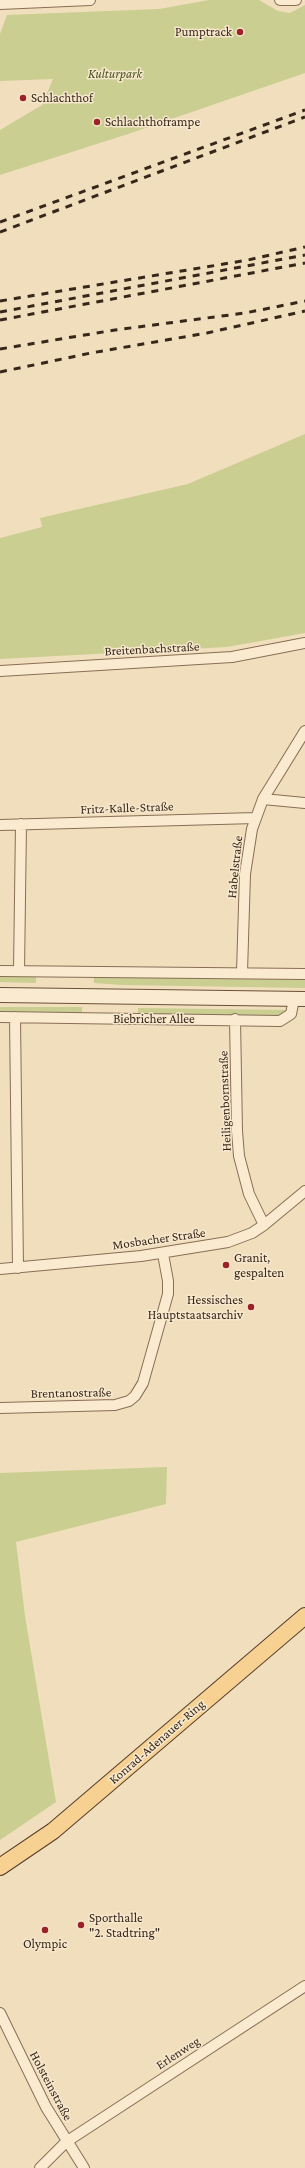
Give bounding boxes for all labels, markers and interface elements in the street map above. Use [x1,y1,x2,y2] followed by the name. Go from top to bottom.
[175,24,232,40] place label: Pumptrack
[235,27,245,37] marker: Pumptrack
[88,66,142,82] park label: Kulturpark
[31,90,93,106] place label: Schlachthof
[18,93,28,103] marker: Schlachthof
[105,114,200,130] place label: Schlachthoframpe
[92,117,102,127] marker: Schlachthoframpe
[104,639,200,659] street label: Breitenbachstraße
[80,799,174,817] street label: Fritz-Kalle-Straße
[224,835,246,899] street label: Habelstraße
[113,1011,195,1027] street label: Biebricher Allee
[215,1050,235,1152] street label: Heiligenbornstraße
[111,1225,207,1253] street label: Mosbacher Straße
[234,1250,284,1281] place label: Granit, gespalten
[221,1260,231,1270] marker: Granit, gespalten
[148,1292,243,1323] place label: Hessisches Hauptstaatsarchiv
[246,1302,256,1312] marker: Hessisches Hauptstaatsarchiv
[31,1384,111,1402] street label: Brentanostraße
[106,1696,208,1788] street label: Konrad-Adenauer-Ring
[89,1910,160,1941] place label: Sporthalle "2. Stadtring"
[76,1920,86,1930] marker: Sporthalle "2. Stadtring"
[40,1925,50,1935] marker: Olympic
[23,1936,67,1952] place label: Olympic
[153,2033,203,2073] street label: Erlenweg
[26,2049,76,2123] street label: Holsteinstraße

